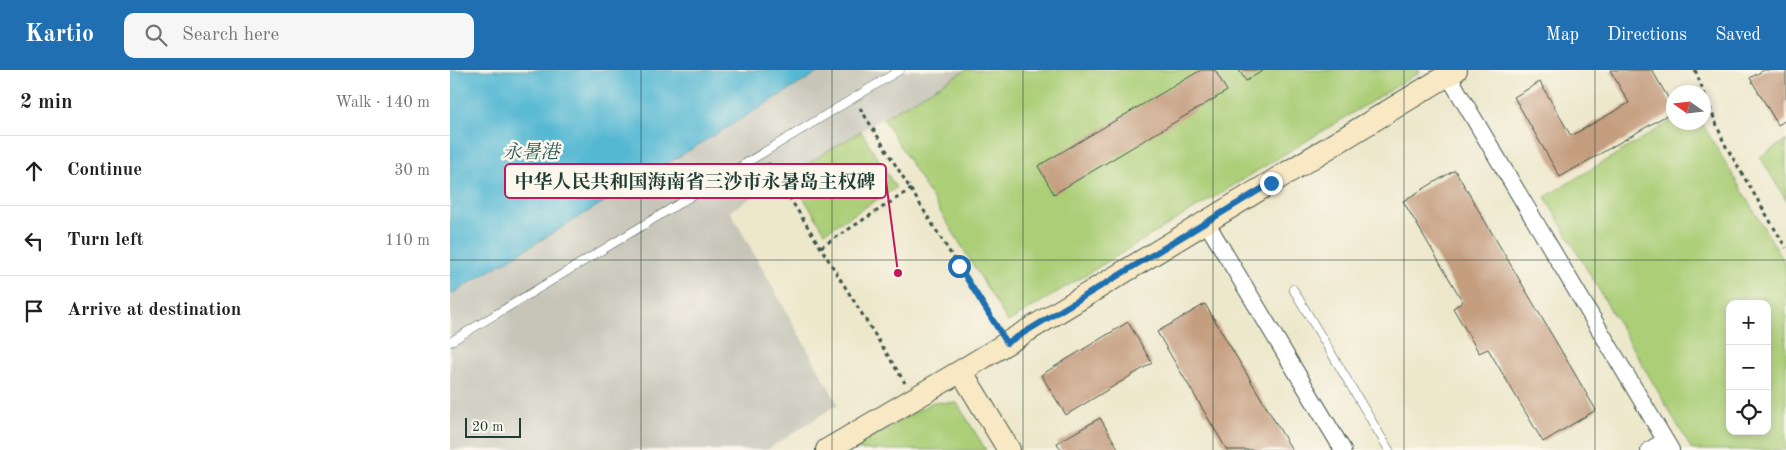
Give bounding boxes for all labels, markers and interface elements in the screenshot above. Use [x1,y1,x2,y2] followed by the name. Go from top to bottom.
[124,13,474,58] search box
[142,21,170,49] icon: search
[25,23,94,47] text: Kartio
[182,26,279,45] text: Search here
[1546,26,1579,44] text: Map
[1607,26,1687,44] text: Directions
[1715,26,1761,44] text: Saved
[1666,85,1711,130] north arrow
[20,92,73,113] text: 2 min
[335,95,430,111] text: Walk · 140 m
[502,142,562,163] water label: 永暑港
[20,157,48,185] icon: ahead
[67,161,142,180] text: Continue
[394,163,430,179] text: 30 m
[505,164,886,198] callout: 中华人民共和国海南省三沙市永暑岛主权碑
[514,171,876,193] text: 中华人民共和国海南省三沙市永暑岛主权碑
[1260,172,1283,195] route end
[20,227,48,255] icon: left
[67,231,144,250] text: Turn left
[385,233,430,249] text: 110 m
[948,255,971,278] route start
[20,297,48,325] icon: arrive
[1726,300,1771,435] map controls
[1726,300,1771,345] button: +
[67,301,241,320] text: Arrive at destination
[1726,345,1771,390] button: −
[1726,390,1771,435] button: locate
[465,415,521,438] scale bar
[472,420,503,434] text: 20 m

